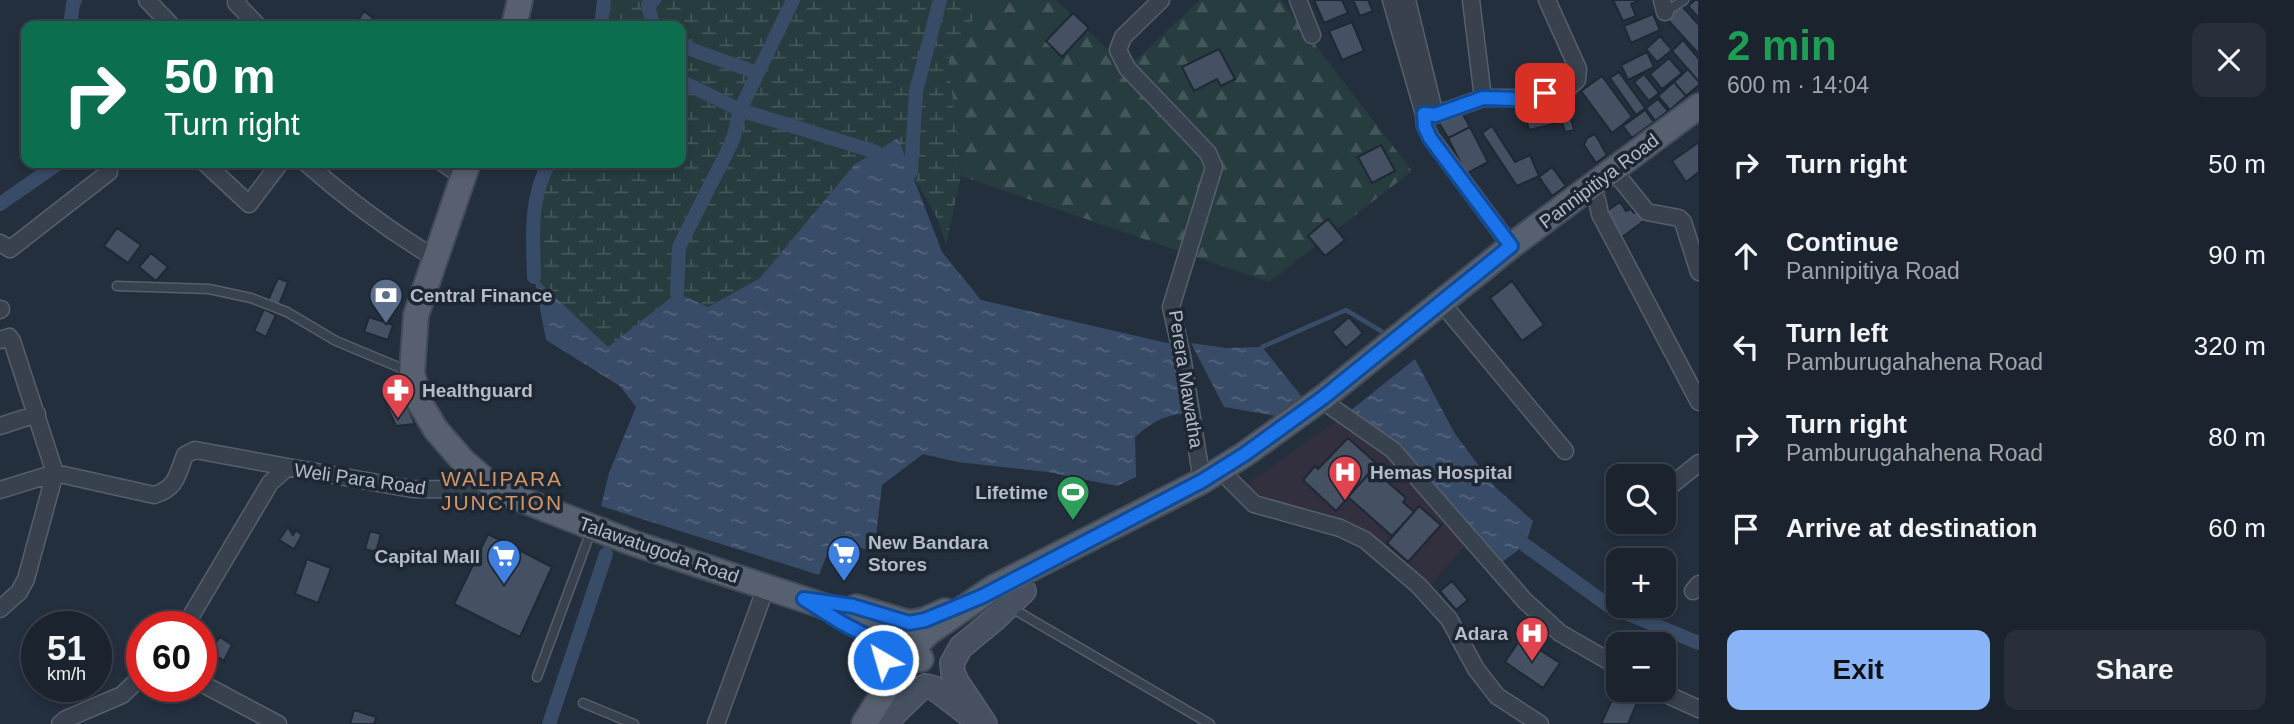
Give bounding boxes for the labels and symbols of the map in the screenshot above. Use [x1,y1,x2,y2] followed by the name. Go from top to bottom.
[1515,63,1575,123] pin
[1535,129,1663,233] street label: Pannipitiya Road
[367,276,405,325] bank icon: Central Finance
[410,285,553,306] place label: Central Finance
[1165,309,1207,450] street label: Perera Mawatha
[379,371,417,420] pharmacy icon: Healthguard
[422,380,533,401] place label: Healthguard
[1326,453,1364,502] hospital icon: Hemas Hospital
[293,459,427,499] street label: Weli Para Road
[1370,462,1513,483] place label: Hemas Hospital
[441,467,563,514] district label: WALIPARA JUNCTION
[1054,473,1092,522] sports icon: Lifetime
[975,482,1048,503] place label: Lifetime
[576,513,742,587] street label: Talawatugoda Road
[868,532,989,575] place label: New Bandara Stores
[825,534,863,583] supermarket icon: New Bandara Stores
[485,537,523,586] supermarket icon: Capital Mall
[374,546,480,567] place label: Capital Mall
[126,611,217,702] speed limit sign: 60
[1513,614,1551,663] hospital icon: Adara
[846,623,920,697] position arrow
[1454,623,1508,644] place label: Adara

